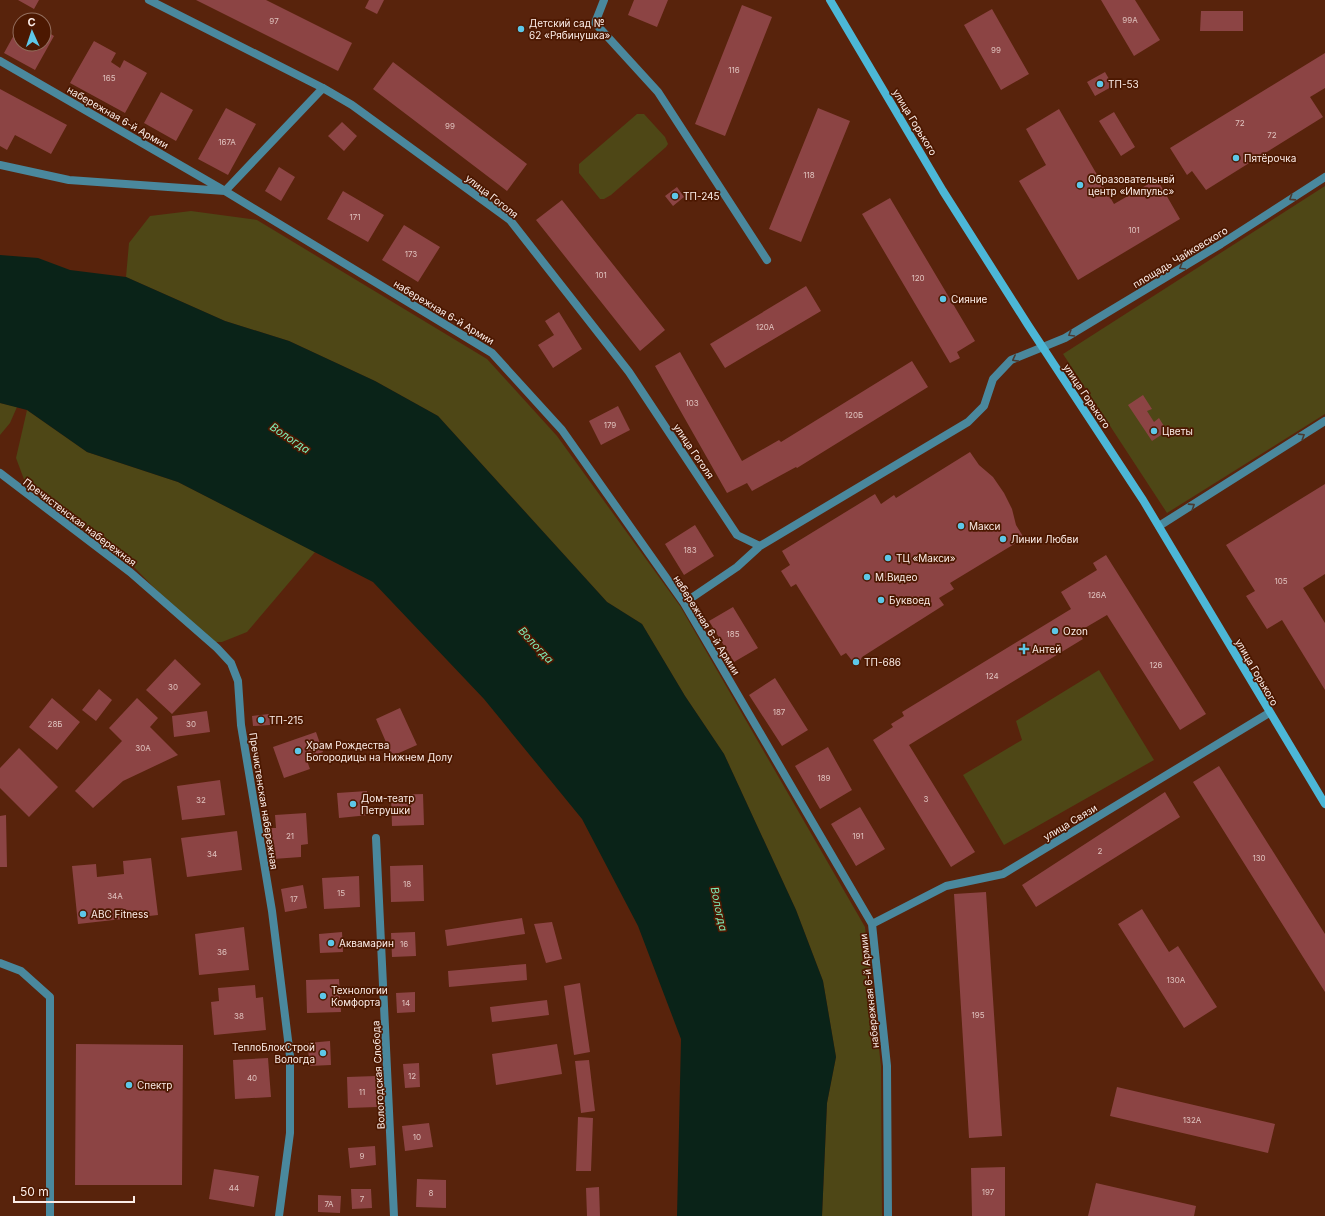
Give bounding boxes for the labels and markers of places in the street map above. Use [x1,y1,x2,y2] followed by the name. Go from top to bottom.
[529,17,610,41] place label: Детский сад № 62 «Рябинушка»
[516,24,526,34] marker: Детский сад № 62 «Рябинушка»
[1108,78,1139,90] place label: ТП-53
[1095,79,1105,89] marker: ТП-53
[1244,152,1296,164] place label: Пятёрочка
[1231,153,1241,163] marker: Пятёрочка
[1088,173,1175,197] place label: Образовательнвй центр «Импульс»
[1075,180,1085,190] marker: Образовательнвй центр «Импульс»
[683,190,720,202] place label: ТП-245
[670,191,680,201] marker: ТП-245
[951,293,988,305] place label: Сияние
[938,294,948,304] marker: Сияние
[1162,425,1193,437] place label: Цветы
[1149,426,1159,436] marker: Цветы
[969,520,1001,532] place label: Макси
[956,521,966,531] marker: Макси
[1011,533,1078,545] place label: Линии Любви
[998,534,1008,544] marker: Линии Любви
[896,552,956,564] place label: ТЦ «Макси»
[883,553,893,563] marker: ТЦ «Макси»
[875,571,917,583] place label: М.Видео
[862,572,872,582] marker: М.Видео
[889,594,930,606] place label: Буквоед
[876,595,886,605] marker: Буквоед
[1063,625,1088,637] place label: Ozon
[1050,626,1060,636] marker: Ozon
[1032,643,1061,655] place label: Антей
[1019,644,1029,654] marker: Антей
[864,656,901,668] place label: ТП-686
[851,657,861,667] marker: ТП-686
[269,714,303,726] place label: ТП-215
[256,715,266,725] marker: ТП-215
[306,739,453,763] place label: Храм Рождества Богородицы на Нижнем Долу
[293,746,303,756] marker: Храм Рождества Богородицы на Нижнем Долу
[361,792,414,816] place label: Дом-театр Петрушки
[348,799,358,809] marker: Дом-театр Петрушки
[91,908,148,920] place label: ABC Fitness
[78,909,88,919] marker: ABC Fitness
[339,937,394,949] place label: Аквамарин
[326,938,336,948] marker: Аквамарин
[331,984,388,1008] place label: Технологии Комфорта
[318,991,328,1001] marker: Технологии Комфорта
[232,1041,315,1065] place label: ТеплоБлокСтрой Вологда
[318,1048,328,1058] marker: ТеплоБлокСтрой Вологда
[137,1079,172,1091] place label: Спектр
[124,1080,134,1090] marker: Спектр

